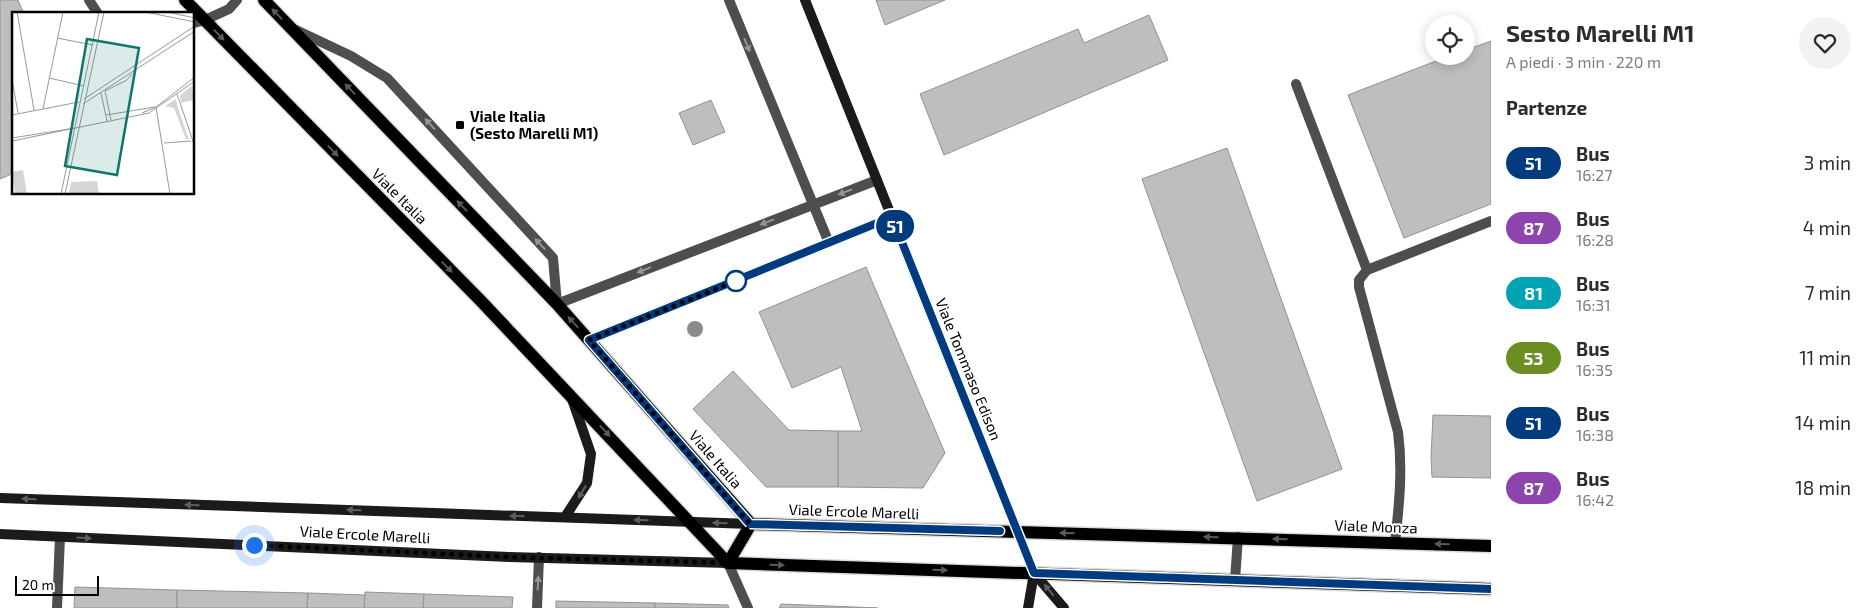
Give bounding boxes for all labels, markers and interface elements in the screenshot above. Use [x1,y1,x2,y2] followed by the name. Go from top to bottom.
[271,8,283,20] one-way arrow
[12,12,195,195] inset map
[1425,15,1475,65] map controls
[1425,15,1475,65] button: locate
[1799,17,1851,69] button: heart
[1506,18,1695,47] text: Sesto Marelli M1
[213,29,225,41] one-way arrow
[743,38,751,52] one-way arrow
[1506,52,1661,71] text: A piedi · 3 min · 220 m
[344,84,356,96] one-way arrow
[1506,96,1587,119] text: Partenze
[470,107,598,142] place label: Viale Italia (Sesto Marelli M1)
[424,119,436,131] one-way arrow
[454,119,466,131] marker: Viale Italia (Sesto Marelli M1)
[1576,142,1610,165] text: Bus
[327,145,339,157] one-way arrow
[1804,151,1851,174] text: 3 min
[1525,152,1542,174] text: 51
[368,164,432,228] street label: Viale Italia
[1576,165,1612,184] text: 16:27
[837,188,852,196] one-way arrow
[457,200,469,212] one-way arrow
[1576,207,1610,230] text: Bus
[872,210,918,242] line badge: 51
[886,215,904,237] text: 51
[1803,216,1851,239] text: 4 min
[1523,217,1544,239] text: 87
[759,218,774,226] one-way arrow
[1576,230,1614,249] text: 16:28
[534,238,546,250] one-way arrow
[441,260,453,272] one-way arrow
[637,267,651,275] one-way arrow
[725,270,747,292] unlabelled marker
[1576,272,1610,295] text: Bus
[1805,281,1851,304] text: 7 min
[1524,282,1543,304] text: 81
[932,295,1006,443] street label: Viale Tommaso Edison
[1576,295,1611,314] text: 16:31
[567,317,579,329] one-way arrow
[1576,337,1610,360] text: Bus
[1799,346,1851,369] text: 11 min
[1523,347,1544,369] text: 53
[1576,360,1613,379] text: 16:35
[1576,402,1610,425] text: Bus
[1795,411,1851,434] text: 14 min
[1525,412,1542,434] text: 51
[599,424,611,436] one-way arrow
[1576,425,1614,444] text: 16:38
[686,426,746,492] street label: Viale Italia
[1576,467,1610,490] text: Bus
[1795,476,1851,499] text: 18 min
[1523,477,1544,499] text: 87
[577,485,586,498] one-way arrow
[1576,490,1614,509] text: 16:42
[21,495,37,503] one-way arrow
[184,500,200,508] one-way arrow
[788,500,920,522] street label: Viale Ercole Marelli
[346,506,362,514] one-way arrow
[508,511,524,519] one-way arrow
[632,516,648,524] one-way arrow
[1334,516,1418,536] street label: Viale Monza
[712,518,728,526] one-way arrow
[299,522,431,546] street label: Viale Ercole Marelli
[1059,529,1075,537] one-way arrow
[1203,532,1219,540] one-way arrow
[242,533,267,558] your location
[76,534,92,542] one-way arrow
[1272,534,1288,542] one-way arrow
[1434,540,1450,548] one-way arrow
[769,561,785,569] one-way arrow
[932,566,948,574] one-way arrow
[15,573,99,596] scale bar
[535,574,543,590] one-way arrow
[22,576,54,593] text: 20 m
[1043,585,1055,597] one-way arrow

